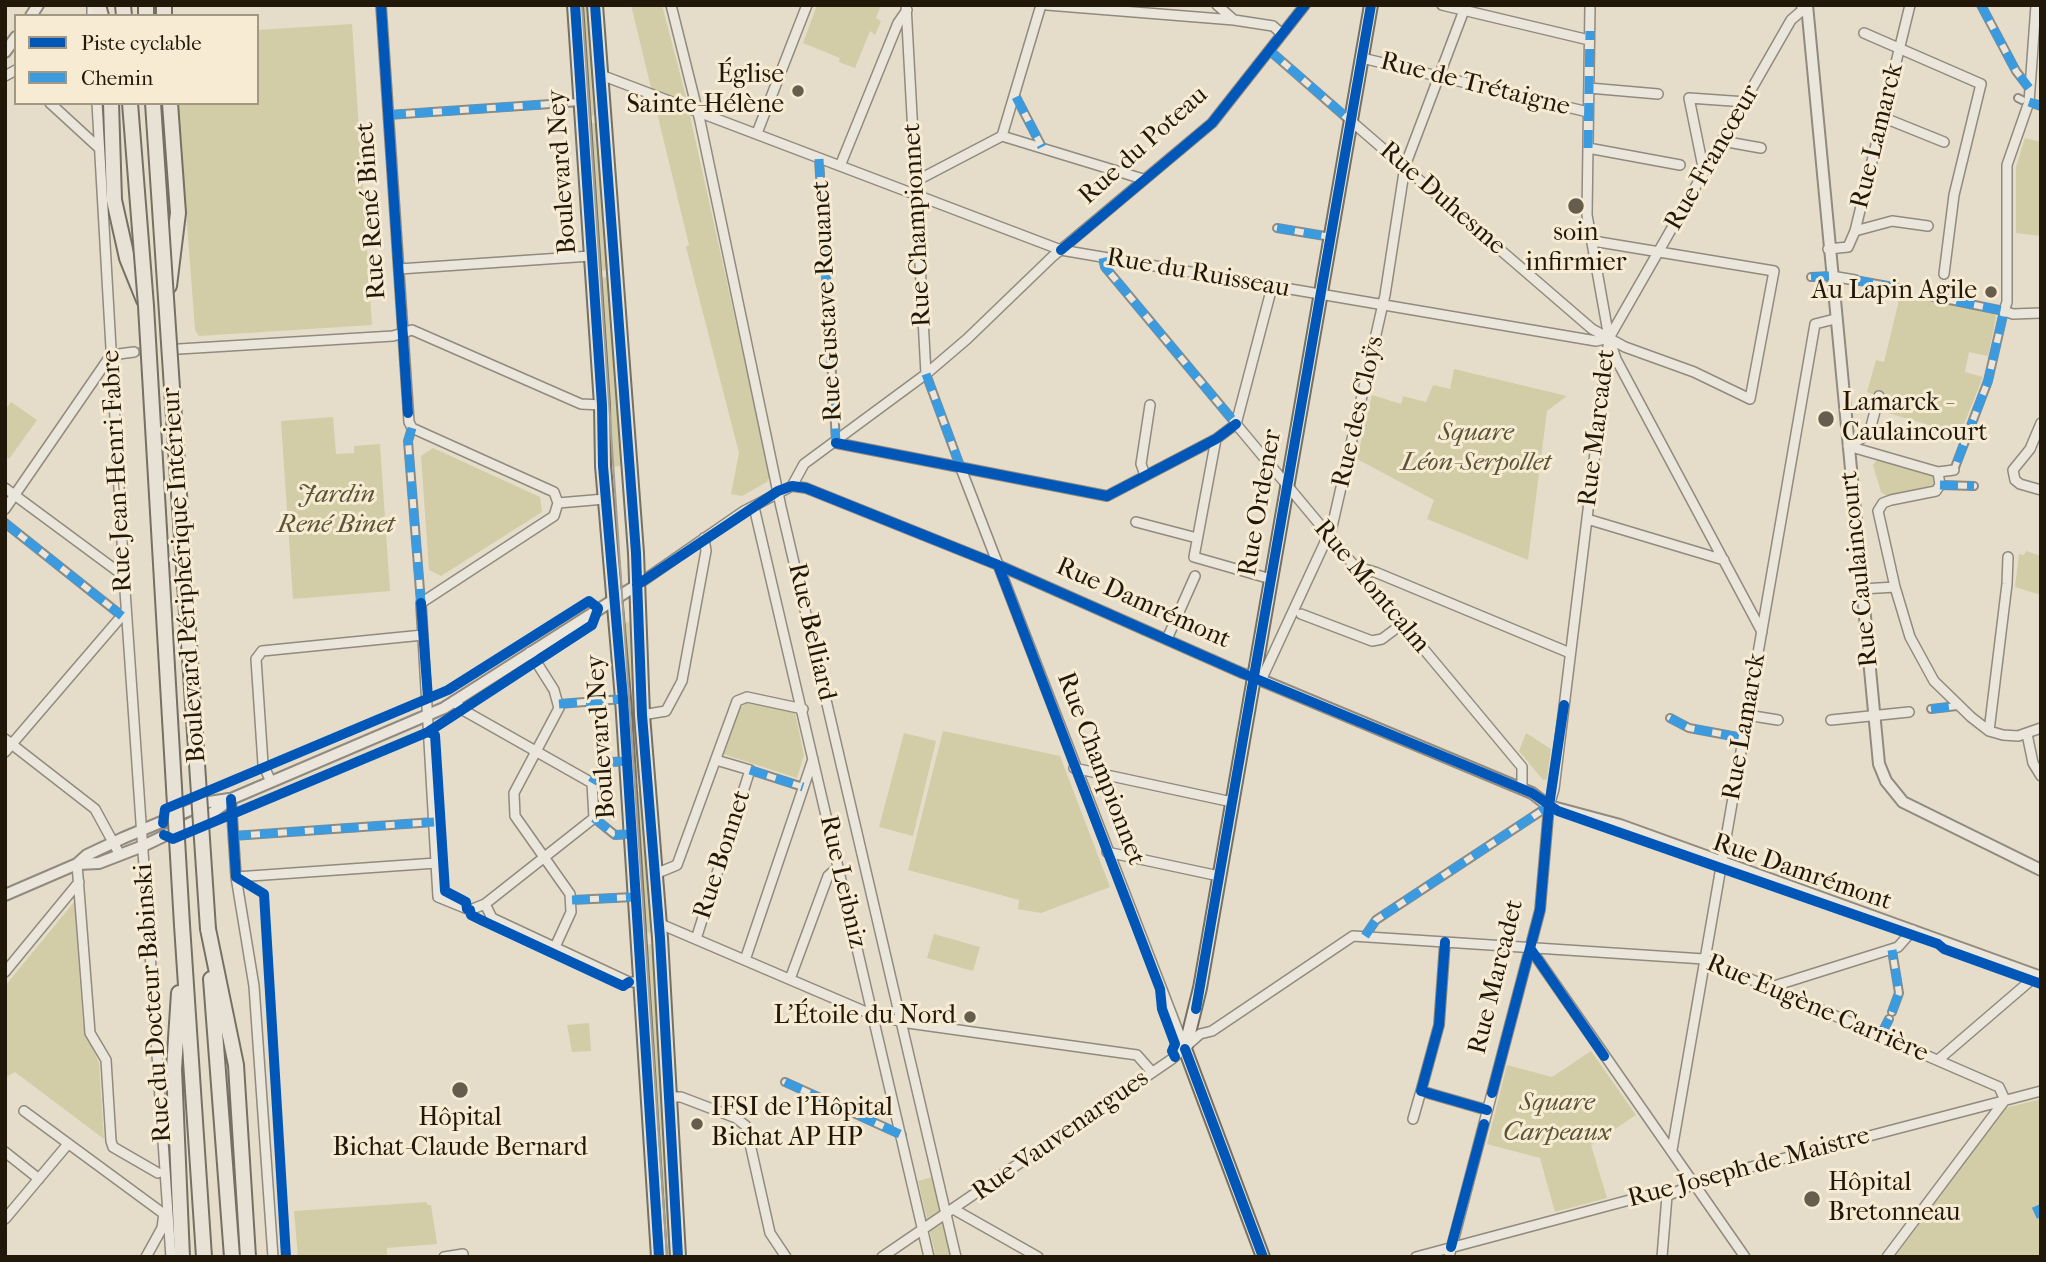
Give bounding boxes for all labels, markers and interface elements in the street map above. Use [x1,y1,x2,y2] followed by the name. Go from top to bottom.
[14,14,259,105] legend
[81,31,202,55] text: Piste cyclable
[1377,46,1573,124] street label: Rue de Trétaigne
[626,60,784,122] place label: Église Sainte-Hélène
[1845,60,1911,212] street label: Rue Lamarck
[81,66,153,90] text: Chemin
[1073,80,1215,212] street label: Rue du Poteau
[1659,80,1767,236] street label: Rue Francœur
[790,83,806,99] marker: Église Sainte-Hélène
[542,89,584,255] street label: Boulevard Ney
[350,121,394,301] street label: Rue René Binet
[897,122,939,328] street label: Rue Championnet
[1372,136,1512,262] street label: Rue Duhesme
[806,180,850,422] street label: Rue Gustave Rouanet
[1566,196,1586,216] marker: soin infirmier
[1525,218,1627,280] place label: soin infirmier
[1104,243,1292,305] street label: Rue du Ruisseau
[1812,276,1977,308] place label: Au Lapin Agile
[1983,284,1999,300] marker: Au Lapin Agile
[1326,333,1392,491] street label: Rue des Cloÿs
[1573,348,1623,508] street label: Rue Marcadet
[96,349,140,593] street label: Rue Jean-Henri Fabre
[156,386,214,764] street label: Boulevard Périphérique Intérieur
[1842,388,1988,450] place label: Lamarck - Caulaincourt
[1816,409,1836,429] marker: Lamarck - Caulaincourt
[1401,418,1551,480] park label: Square Léon-Serpollet
[1233,427,1289,579] street label: Rue Ordener
[1834,469,1886,669] street label: Rue Caulaincourt
[277,480,395,542] park label: Jardin René Binet
[1306,514,1436,660] street label: Rue Montcalm
[1051,552,1235,656] street label: Rue Damrémont
[780,560,842,704] street label: Rue Belliard
[1717,651,1773,803] street label: Rue Lamarck
[581,654,623,820] street label: Boulevard Ney
[1049,668,1151,870] street label: Rue Championnet
[688,787,758,923] street label: Rue Bonnet
[812,813,872,951] street label: Rue Leibniz
[1708,828,1896,918] street label: Rue Damrémont
[129,862,179,1144] street label: Rue du Docteur Babinski
[1463,897,1531,1057] street label: Rue Marcadet
[1701,948,1933,1070] street label: Rue Eugène Carrière
[774,1001,956,1033] place label: L'Étoile du Nord
[962,1009,978,1025] marker: L'Étoile du Nord
[967,1064,1155,1208] street label: Rue Vauvenargues
[450,1080,470,1100] marker: Hôpital Bichat-Claude Bernard
[1503,1088,1611,1150] park label: Square Carpeaux
[711,1093,893,1154] place label: IFSI de l'Hôpital Bichat AP HP
[332,1103,588,1164] place label: Hôpital Bichat-Claude Bernard
[689,1116,705,1132] marker: IFSI de l'Hôpital Bichat AP HP
[1625,1121,1873,1215] street label: Rue Joseph de Maistre
[1828,1168,1961,1230] place label: Hôpital Bretonneau
[1802,1189,1822,1209] marker: Hôpital Bretonneau

